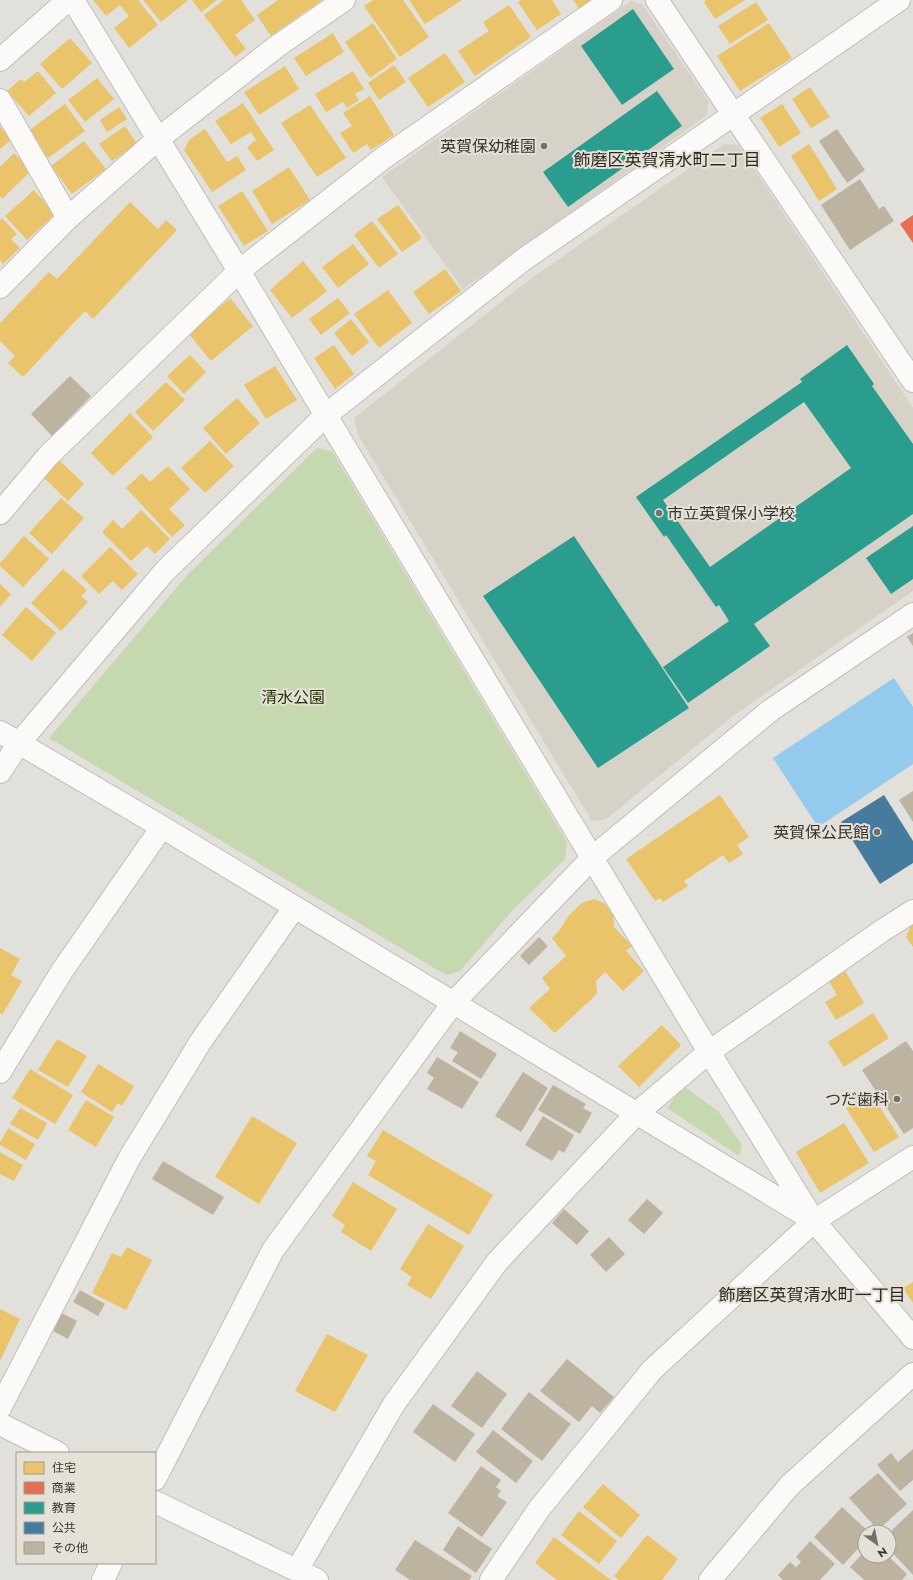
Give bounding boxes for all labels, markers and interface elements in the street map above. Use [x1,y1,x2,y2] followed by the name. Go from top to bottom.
[440,135,536,158] place label: 英賀保幼稚園
[539,141,549,151] marker: 英賀保幼稚園
[574,148,761,172] district label: 飾磨区英賀清水町二丁目
[667,502,795,525] place label: 市立英賀保小学校
[654,508,664,518] marker: 市立英賀保小学校
[261,686,325,709] park label: 清水公園
[773,821,869,844] place label: 英賀保公民館
[872,827,882,837] marker: 英賀保公民館
[825,1088,889,1111] place label: つだ歯科
[892,1094,902,1104] marker: つだ歯科
[719,1283,906,1307] district label: 飾磨区英賀清水町一丁目
[16,1452,156,1564] legend
[52,1459,76,1477] text: 住宅
[52,1479,76,1497] text: 商業
[52,1499,76,1517] text: 教育
[52,1519,76,1537] text: 公共
[857,1524,897,1564] north arrow
[52,1539,88,1557] text: その他
[874,1543,890,1561] text: N

